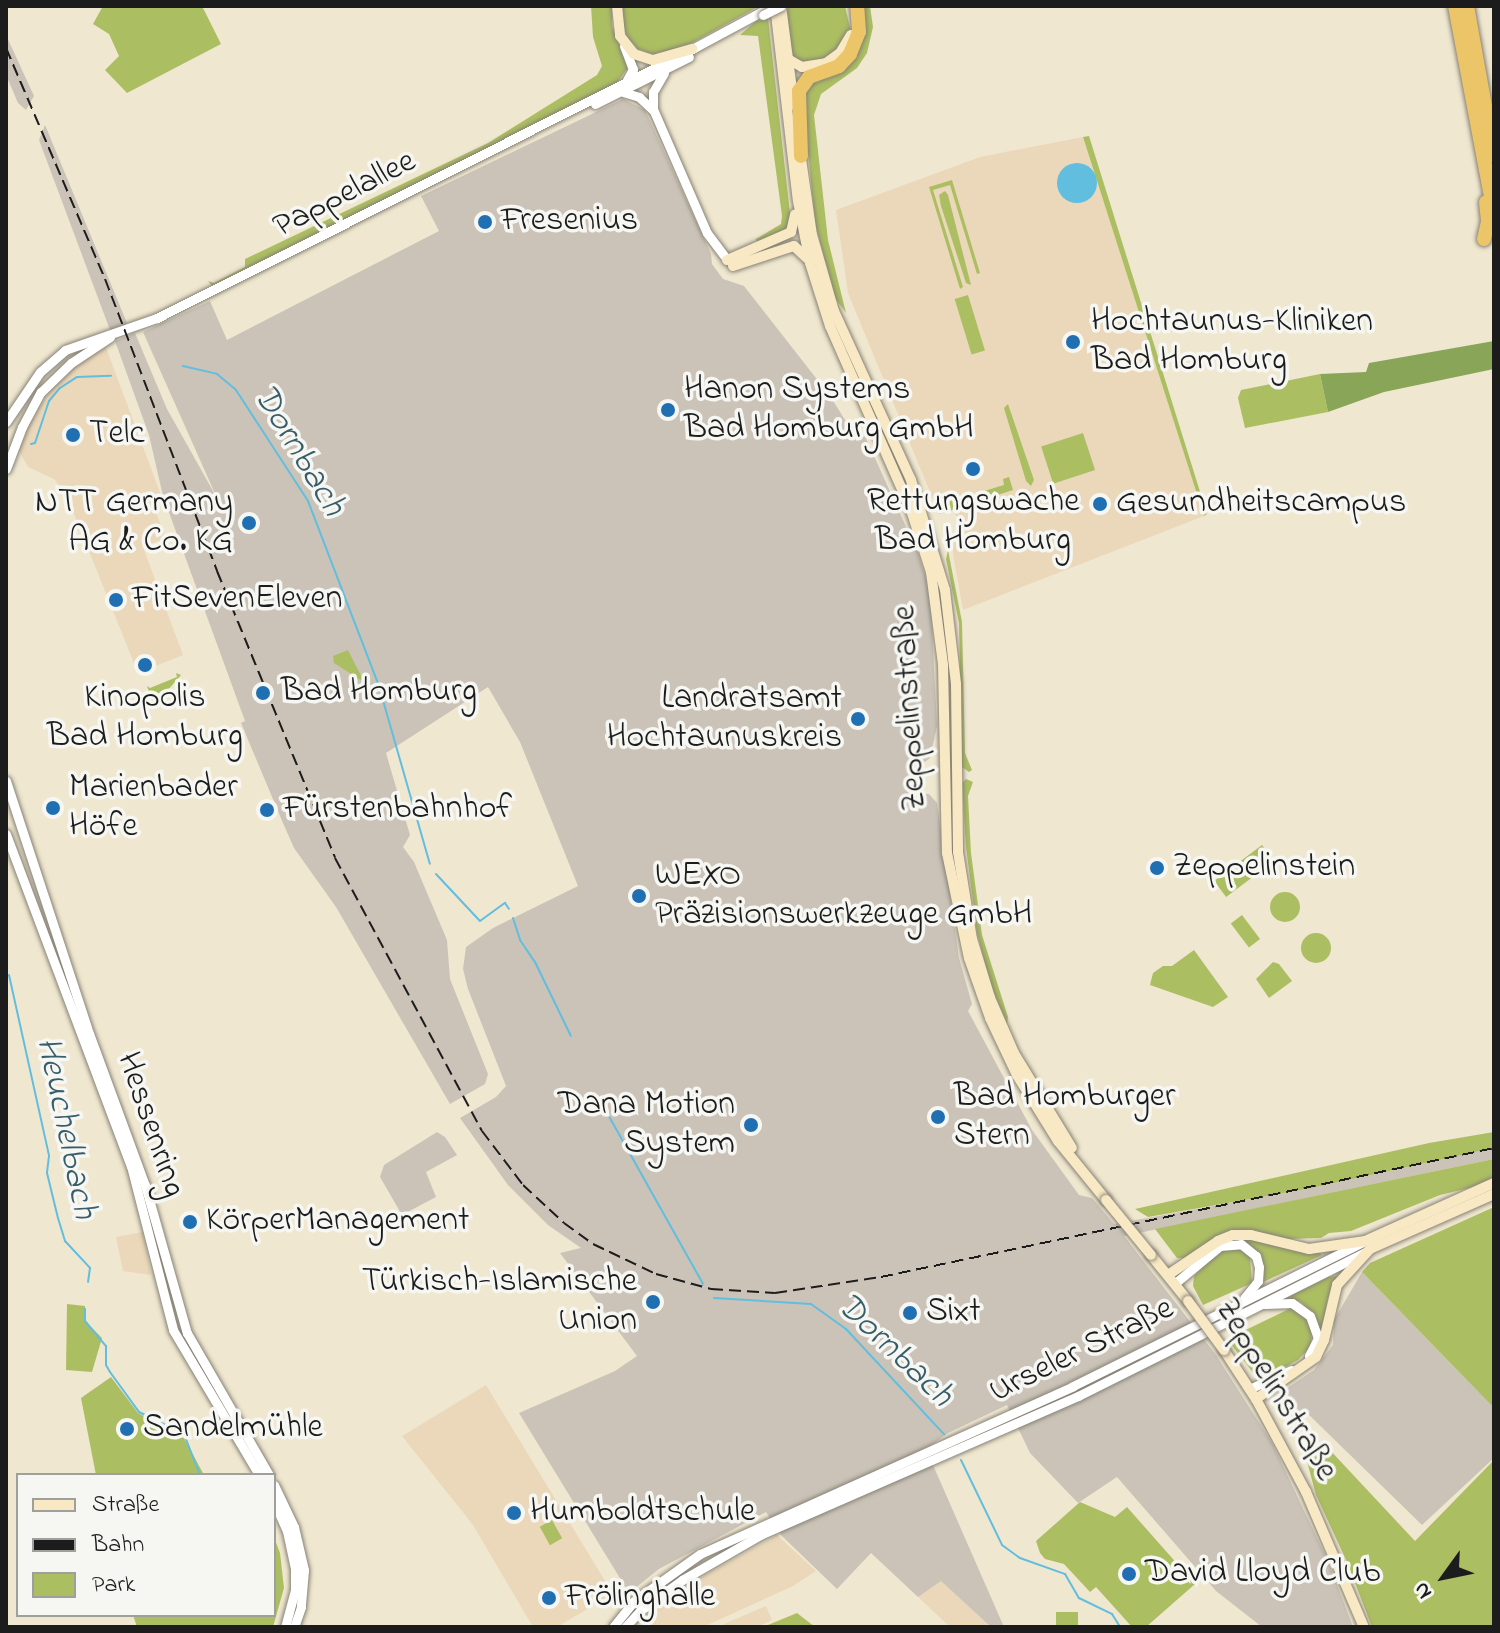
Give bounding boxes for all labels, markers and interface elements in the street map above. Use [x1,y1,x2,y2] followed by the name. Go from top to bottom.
[267,142,423,248] street label: Pappelallee
[501,202,638,242] place label: Fresenius
[476,213,494,231] marker: Fresenius
[1091,302,1373,382] place label: Hochtaunus-Kliniken Bad Homburg
[1062,331,1084,353] marker: Hochtaunus-Kliniken Bad Homburg
[684,370,974,450] place label: Hanon Systems Bad Homburg GmbH
[242,377,354,525] water label: Dornbach
[659,401,677,419] marker: Hanon Systems Bad Homburg GmbH
[89,415,145,455] place label: Telc
[64,426,82,444] marker: Telc
[964,460,982,478] marker: Rettungswache Bad Homburg
[867,482,1079,562] place label: Rettungswache Bad Homburg
[35,483,233,562] place label: NTT Germany AG & Co. KG
[1116,484,1406,524] place label: Gesundheitscampus
[1091,495,1109,513] marker: Gesundheitscampus
[240,514,258,532] marker: NTT Germany AG & Co. KG
[132,580,342,620] place label: FitSevenEleven
[107,591,125,609] marker: FitSevenEleven
[885,604,937,812] street label: Zeppelinstraße
[136,656,154,674] marker: Kinopolis Bad Homburg
[281,673,477,713] place label: Bad Homburg
[47,678,243,758] place label: Kinopolis Bad Homburg
[607,679,842,758] place label: Landratsamt Hochtaunuskreis
[252,682,274,704] marker: Bad Homburg
[849,710,867,728] marker: Landratsamt Hochtaunuskreis
[69,768,238,848] place label: Marienbader Höfe
[283,790,512,830] place label: Fürstenbahnhof
[44,799,62,817] marker: Marienbader Höfe
[258,801,276,819] marker: Fürstenbahnhof
[1173,848,1355,888] place label: Zeppelinstein
[655,856,1032,936] place label: WEXO Präzisionswerkzeuge GmbH
[1148,859,1166,877] marker: Zeppelinstein
[630,887,648,905] marker: WEXO Präzisionswerkzeuge GmbH
[25,1033,105,1223] water label: Heuchelbach
[106,1047,194,1203] street label: Hessenring
[954,1077,1176,1156] place label: Bad Homburger Stern
[558,1085,735,1164] place label: Dana Motion System
[929,1108,947,1126] marker: Bad Homburger Stern
[742,1116,760,1134] marker: Dana Motion System
[206,1202,469,1242] place label: KörperManagement
[181,1213,199,1231] marker: KörperManagement
[362,1262,637,1342] place label: Türkisch-Islamische Union
[827,1285,961,1417] water label: Dornbach
[983,1289,1181,1413] street label: Urseler Straße
[1204,1291,1346,1489] street label: Zeppelinstraße
[644,1293,662,1311] marker: Türkisch-Islamische Union
[926,1293,981,1333] place label: Sixt
[901,1304,919,1322] marker: Sixt
[143,1409,323,1449] place label: Sandelmühle
[118,1420,136,1438] marker: Sandelmühle
[16,1473,276,1617] legend
[92,1488,159,1523] text: Straße
[530,1493,755,1533] place label: Humboldtschule
[505,1504,523,1522] marker: Humboldtschule
[92,1528,144,1563] text: Bahn
[1404,1537,1484,1617] north arrow
[1145,1554,1380,1594] place label: David Lloyd Club
[1120,1565,1138,1583] marker: David Lloyd Club
[92,1568,135,1603] text: Park
[1406,1575,1441,1605] text: N
[565,1578,715,1618] place label: Frölinghalle
[540,1589,558,1607] marker: Frölinghalle

